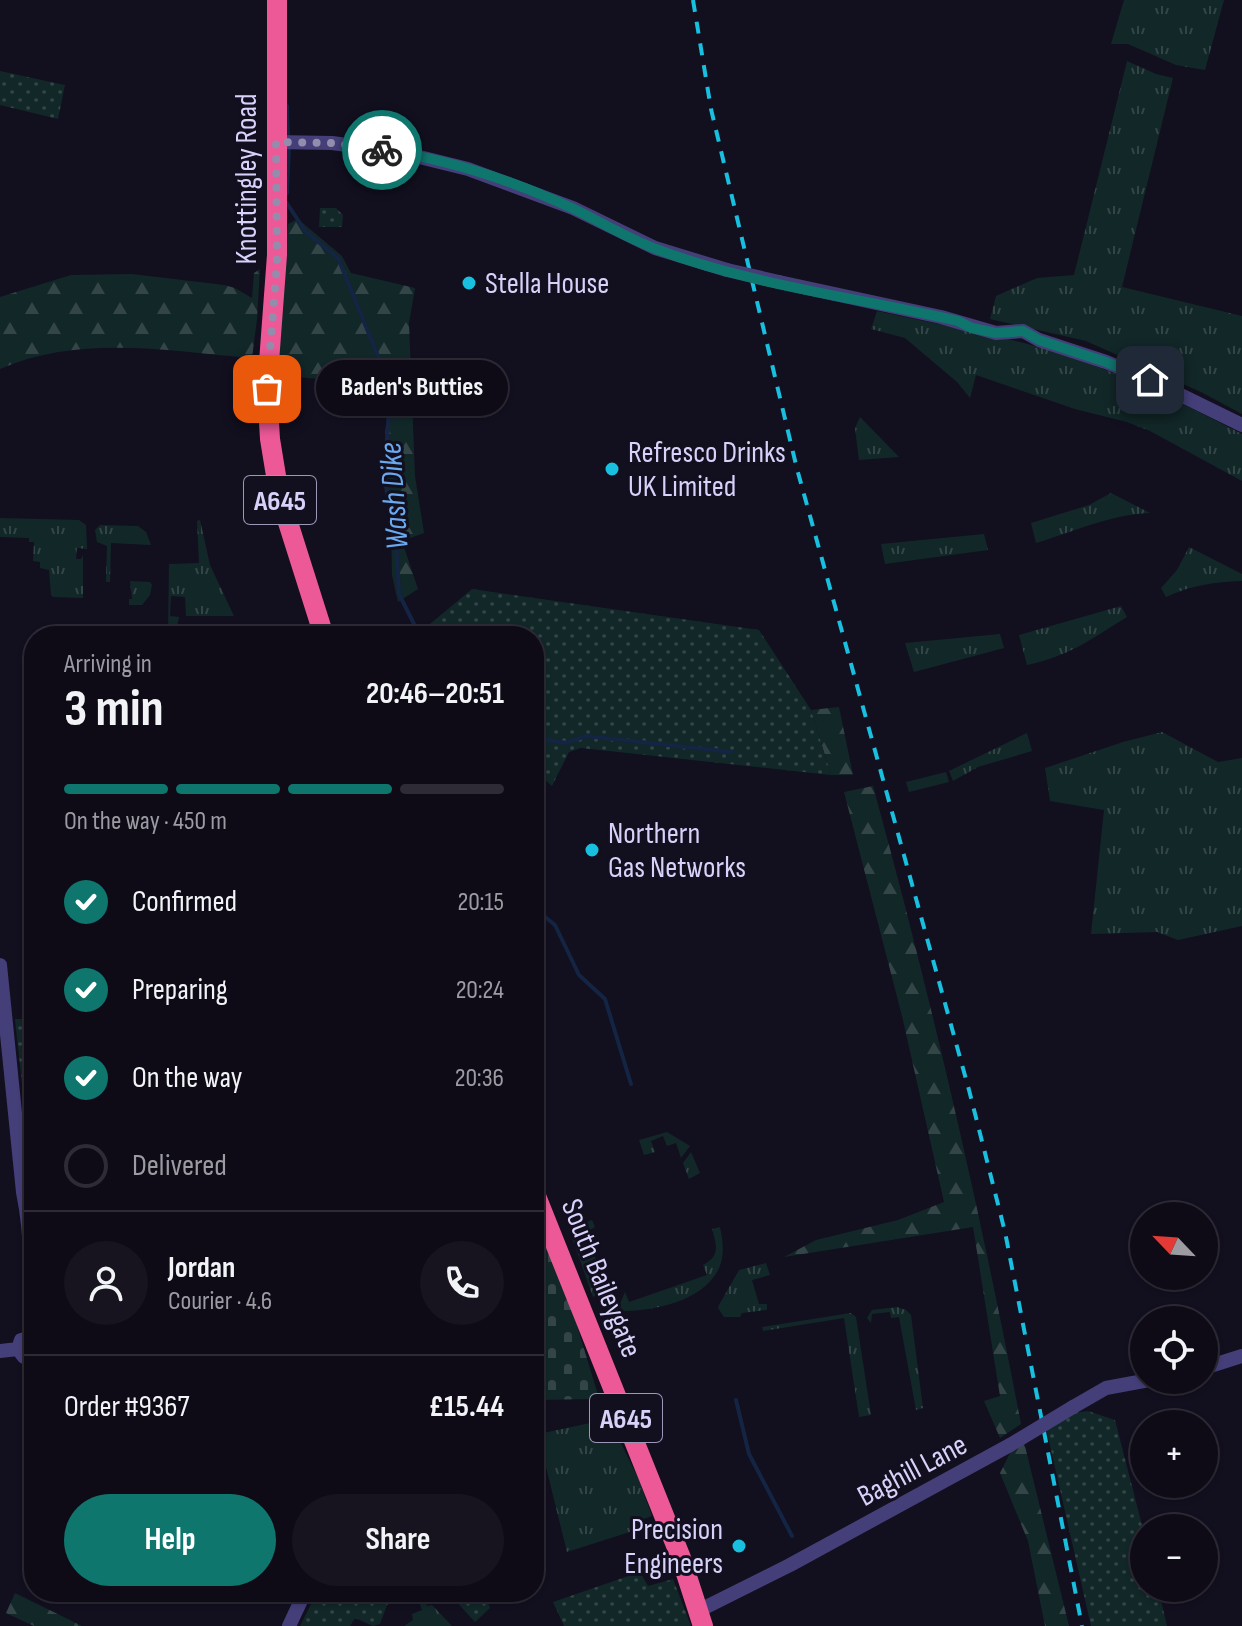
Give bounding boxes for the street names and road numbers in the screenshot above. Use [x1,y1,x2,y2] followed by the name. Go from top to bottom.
[229,93,265,265] street label: Knottingley Road
[244,476,316,524] road number: A645
[553,1194,649,1363] street label: South Baileygate
[590,1394,662,1442] road number: A645
[852,1427,973,1515] street label: Baghill Lane

